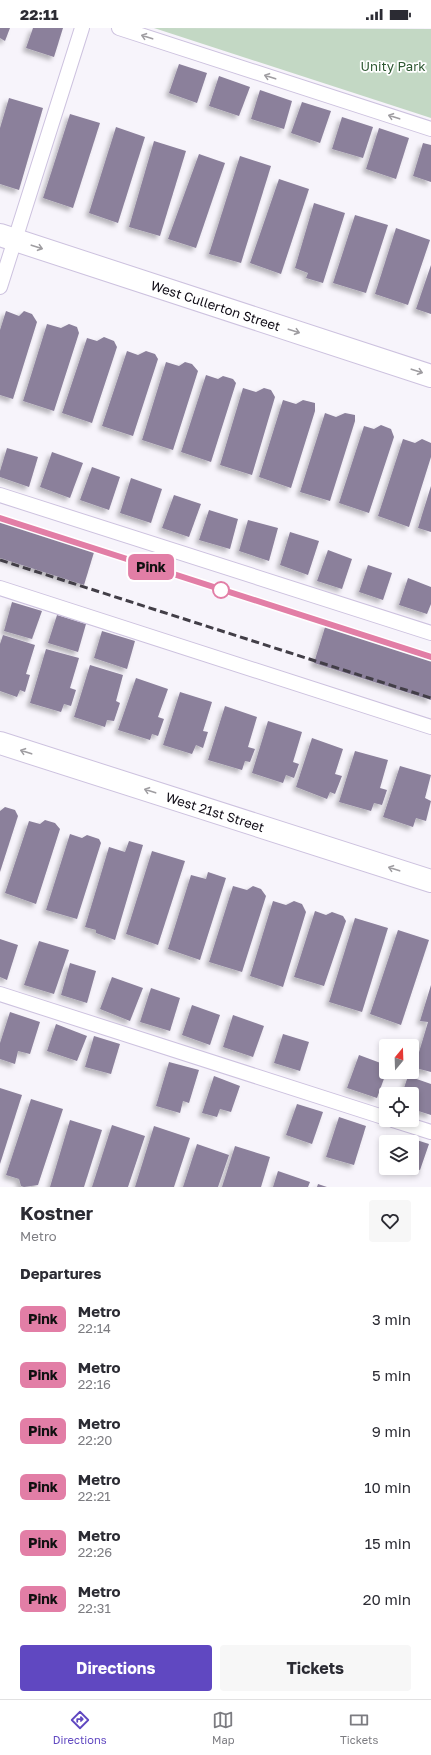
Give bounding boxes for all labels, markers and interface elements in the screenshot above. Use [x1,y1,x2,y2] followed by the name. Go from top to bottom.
[20,5,59,23] text: 22:11
[140,33,153,40] one-way arrow
[360,58,426,74] park label: Unity Park
[264,73,277,80] one-way arrow
[388,113,400,121] one-way arrow
[31,244,43,252] one-way arrow
[149,277,283,334] street label: West Cullerton Street
[287,328,300,335] one-way arrow
[411,368,424,375] one-way arrow
[123,554,179,580] line badge: Pink
[136,558,166,575] text: Pink
[212,581,230,599] unlabelled marker
[21,747,33,755] one-way arrow
[144,787,157,794] one-way arrow
[164,789,267,835] street label: West 21st Street
[388,865,401,872] one-way arrow
[379,1039,419,1079] north arrow
[379,1039,419,1175] map controls
[379,1087,419,1127] button: locate
[379,1135,419,1175] button: layers
[369,1200,411,1242] button: heart
[20,1201,93,1224] text: Kostner
[20,1228,57,1244] text: Metro
[20,1264,101,1282] text: Departures
[78,1302,121,1320] text: Metro
[28,1310,58,1327] text: Pink
[372,1310,411,1328] text: 3 min
[78,1320,111,1336] text: 22:14
[78,1358,121,1376] text: Metro
[28,1366,58,1383] text: Pink
[372,1366,411,1384] text: 5 min
[78,1376,111,1392] text: 22:16
[78,1414,121,1432] text: Metro
[28,1422,58,1439] text: Pink
[372,1422,411,1440] text: 9 min
[78,1432,112,1448] text: 22:20
[78,1470,121,1488] text: Metro
[28,1478,58,1495] text: Pink
[364,1478,411,1496] text: 10 min
[78,1488,111,1504] text: 22:21
[78,1526,121,1544] text: Metro
[28,1534,58,1551] text: Pink
[365,1534,411,1552] text: 15 min
[78,1544,112,1560] text: 22:26
[78,1582,121,1600] text: Metro
[28,1590,58,1607] text: Pink
[363,1590,411,1608] text: 20 min
[78,1600,111,1616] text: 22:31
[20,1645,212,1691] button: Directions
[220,1645,411,1691] button: Tickets
[53,1709,106,1746] tab: Directions
[212,1709,234,1746] tab: Map
[340,1709,378,1746] tab: Tickets

